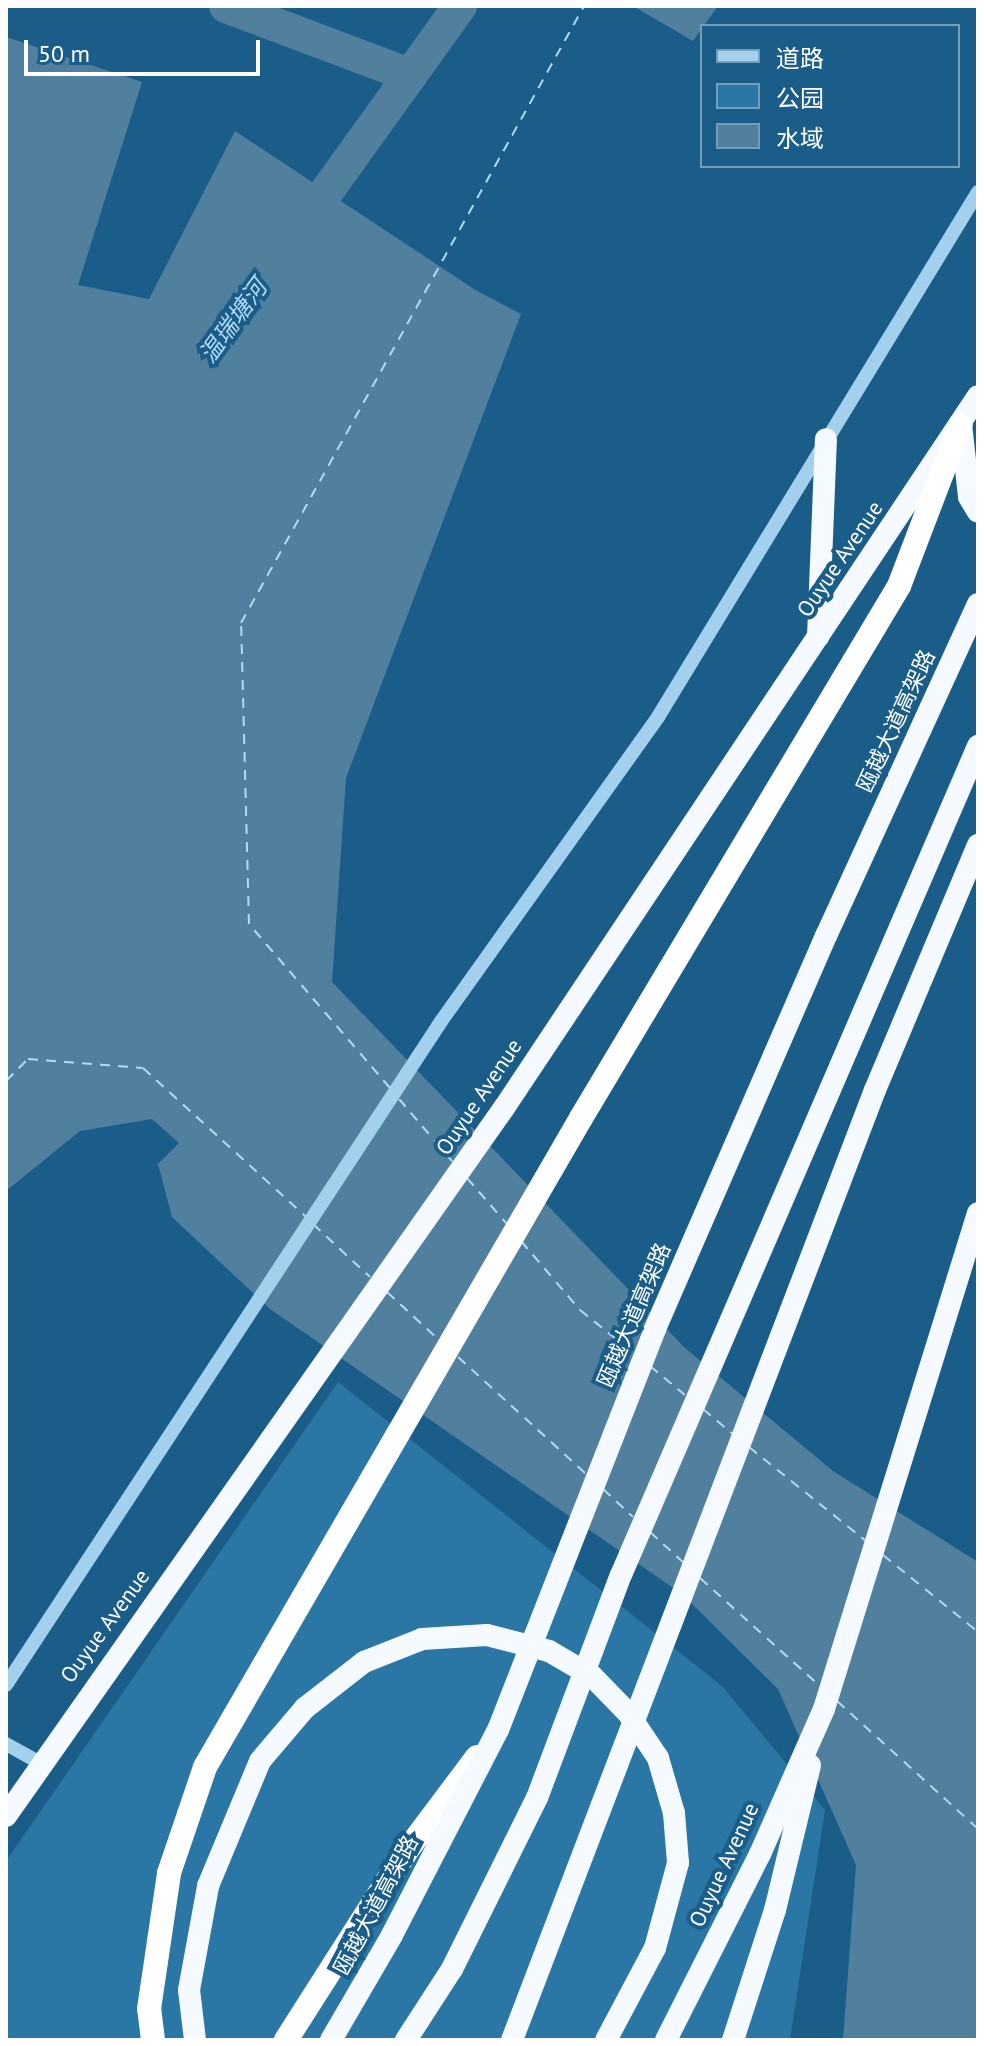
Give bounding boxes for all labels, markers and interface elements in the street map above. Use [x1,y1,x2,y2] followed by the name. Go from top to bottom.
[28,24,264,74] scale bar
[700,24,960,168] legend
[38,38,90,69] text: 50 m
[776,43,824,74] text: 道路
[776,83,824,114] text: 公园
[776,123,824,154] text: 水域
[193,274,273,368] water label: 温瑞塘河
[791,496,889,622] street label: Ouyue Avenue
[851,646,941,796] street label: 瓯越大道高架路
[430,1034,528,1160] street label: Ouyue Avenue
[592,1239,676,1391] street label: 瓯越大道高架路
[55,1564,155,1688] street label: Ouyue Avenue
[684,1798,764,1932] street label: Ouyue Avenue
[328,1831,424,1979] street label: 瓯越大道高架路

